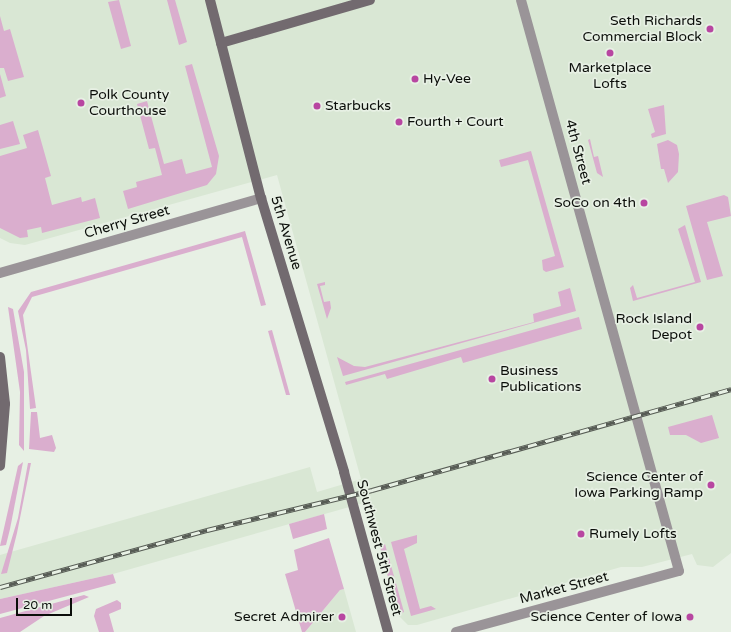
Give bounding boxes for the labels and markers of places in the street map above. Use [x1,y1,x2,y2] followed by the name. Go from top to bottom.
[583,13,702,46] place label: Seth Richards Commercial Block
[705,24,715,34] marker: Seth Richards Commercial Block
[605,48,615,58] marker: Marketplace Lofts
[568,60,652,92] place label: Marketplace Lofts
[423,71,471,87] place label: Hy-Vee
[410,74,420,84] marker: Hy-Vee
[89,87,169,120] place label: Polk County Courthouse
[76,98,86,108] marker: Polk County Courthouse
[325,98,391,114] place label: Starbucks
[312,101,322,111] marker: Starbucks
[407,114,504,130] place label: Fourth + Court
[394,117,404,127] marker: Fourth + Court
[554,195,636,211] place label: SoCo on 4th
[639,198,649,208] marker: SoCo on 4th
[616,311,692,344] place label: Rock Island Depot
[695,322,705,332] marker: Rock Island Depot
[500,363,581,396] place label: Business Publications
[487,374,497,384] marker: Business Publications
[574,469,703,502] place label: Science Center of Iowa Parking Ramp
[706,480,716,490] marker: Science Center of Iowa Parking Ramp
[589,526,677,542] place label: Rumely Lofts
[576,529,586,539] marker: Rumely Lofts
[234,609,334,625] place label: Secret Admirer
[531,609,682,625] place label: Science Center of Iowa
[337,612,347,622] marker: Secret Admirer
[685,612,695,622] marker: Science Center of Iowa

